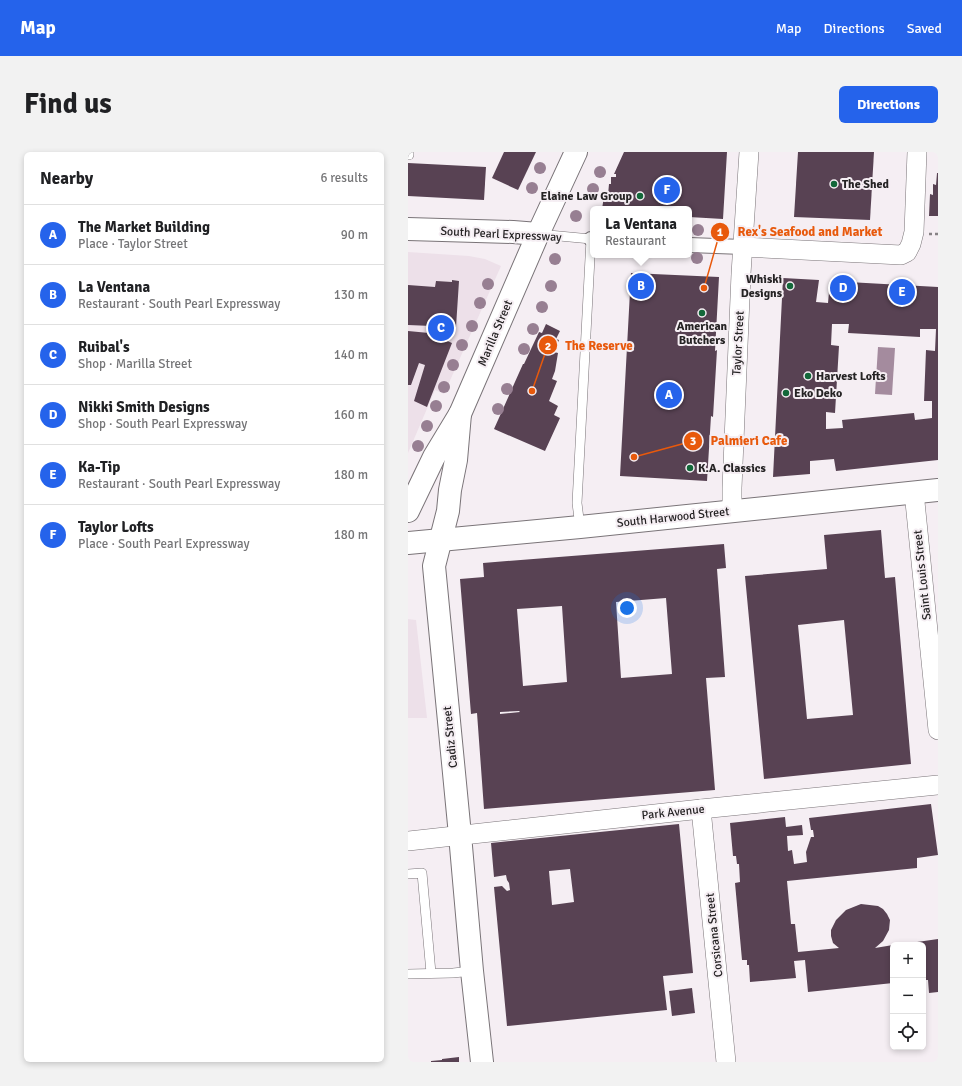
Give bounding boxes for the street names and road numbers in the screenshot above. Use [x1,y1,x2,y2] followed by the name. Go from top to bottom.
[440,224,562,245] street label: South Pearl Expressway
[475,298,516,369] street label: Marilla Street
[729,310,748,376] street label: Taylor Street
[616,504,730,531] street label: South Harwood Street
[910,529,935,621] street label: Saint Louis Street
[440,705,461,769] street label: Cadiz Street
[641,802,705,823] street label: Park Avenue
[703,892,726,978] street label: Corsicana Street

